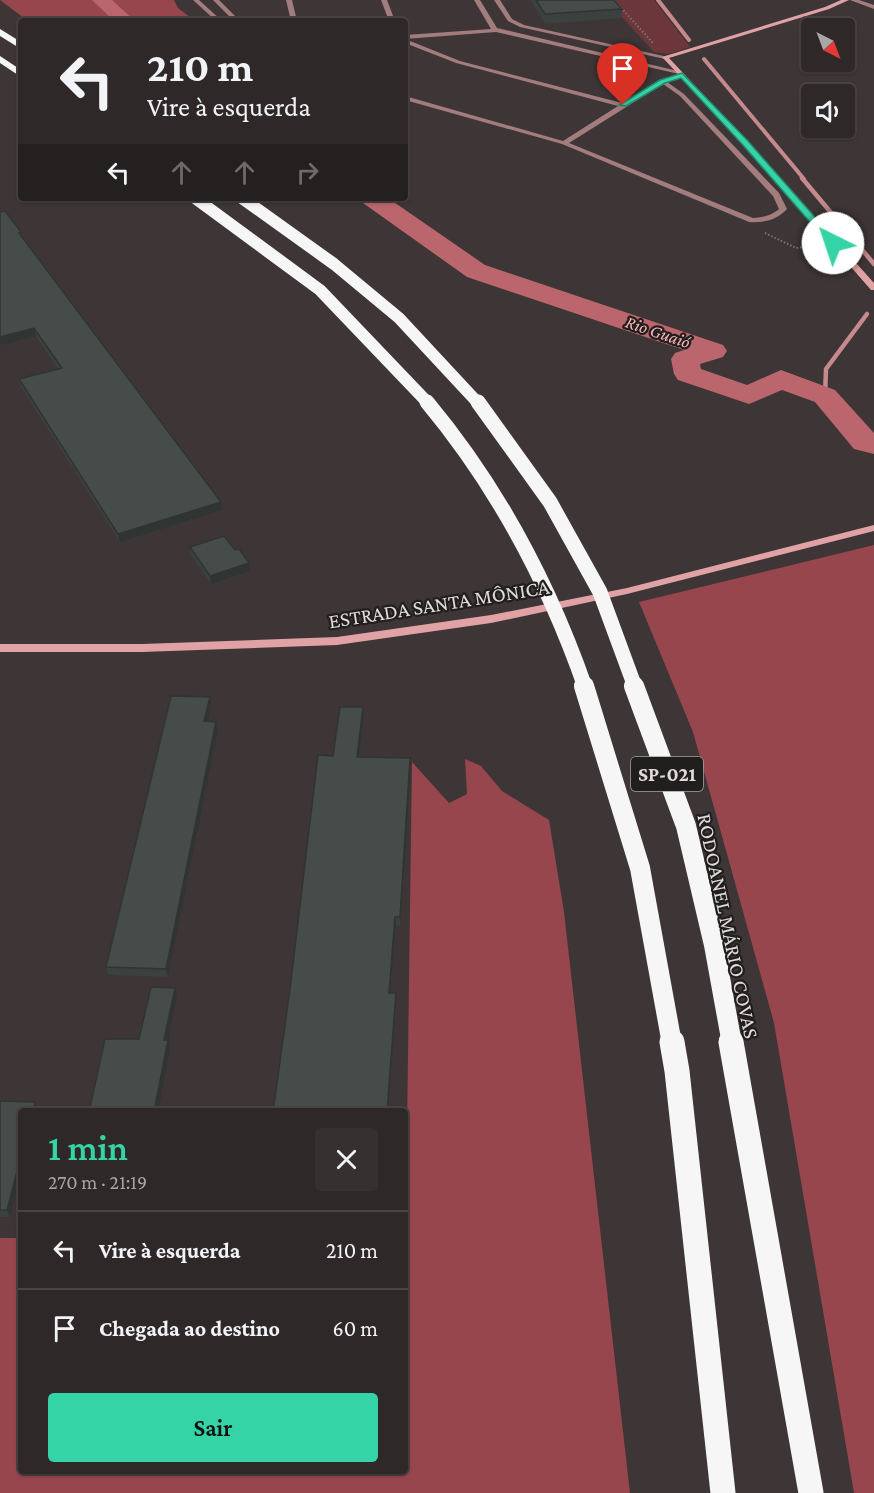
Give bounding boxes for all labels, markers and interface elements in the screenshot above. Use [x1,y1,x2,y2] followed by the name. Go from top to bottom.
[801,18,855,72] north arrow
[801,18,855,138] map controls
[48,42,126,120] icon: left
[147,43,253,90] text: 210 m
[597,43,648,105] pin
[606,52,639,85] icon: arrive
[801,84,855,138] button: sound
[147,92,311,122] text: Vire à esquerda
[102,156,135,189] icon: left
[165,156,198,189] icon: ahead
[228,156,261,189] icon: ahead
[291,156,324,189] icon: right
[801,211,865,275] position arrow
[623,312,694,353] water label: Rio Guaió
[327,575,551,633] street label: ESTRADA SANTA MÔNICA
[631,757,703,791] road number: SP-021
[692,811,764,1041] street label: RODOANEL MÁRIO COVAS
[48,1128,128,1168] text: 1 min
[315,1128,378,1191] button: close
[48,1171,147,1193] text: 270 m · 21:19
[48,1234,81,1267] icon: left
[99,1238,240,1263] text: Vire à esquerda
[326,1238,378,1263] text: 210 m
[48,1312,81,1345] icon: arrive
[99,1316,280,1341] text: Chegada ao destino
[333,1316,378,1341] text: 60 m
[48,1393,378,1462] button: Sair

